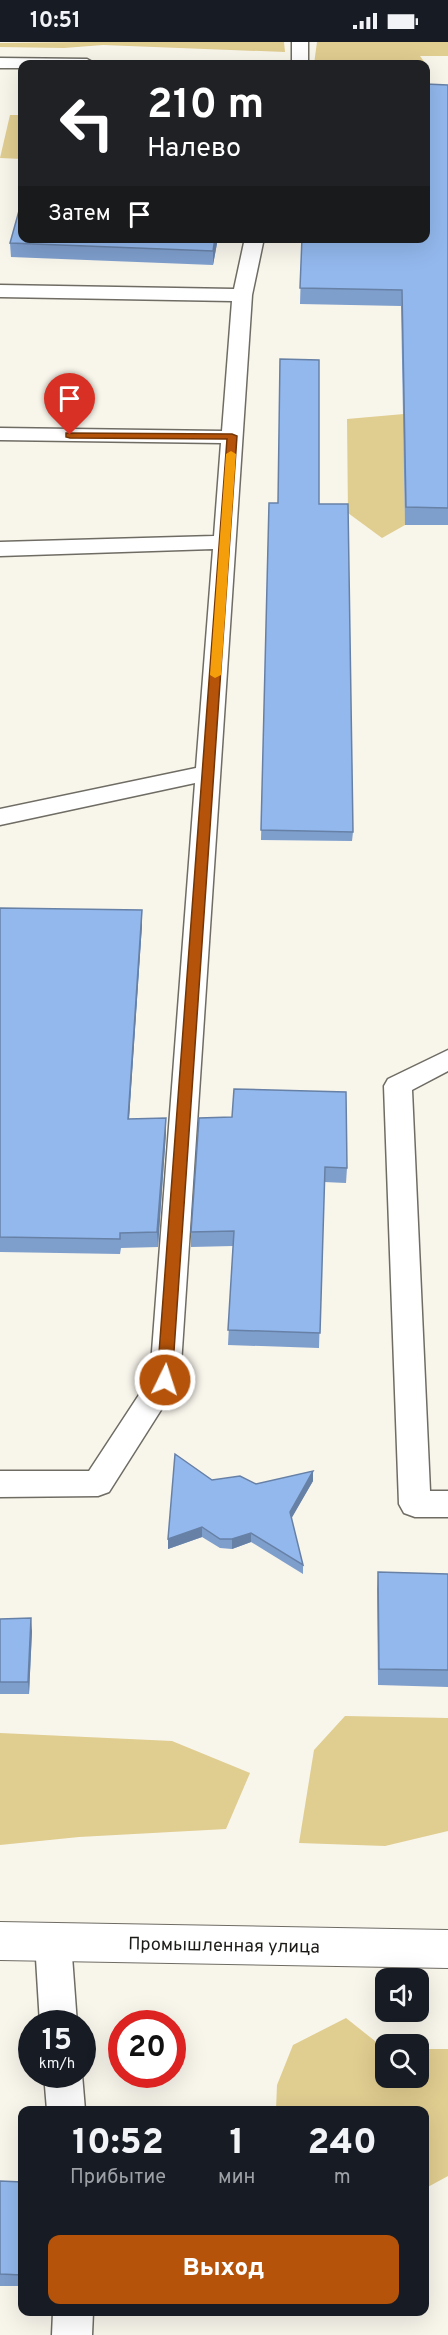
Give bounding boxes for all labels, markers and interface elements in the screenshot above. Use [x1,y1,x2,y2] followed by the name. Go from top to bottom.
[30,8,81,35] text: 10:51
[147,80,264,133] text: 210 m
[48,84,126,162] icon: left
[147,132,241,166] text: Налево
[123,198,156,231] icon: arrive
[48,201,111,228] text: Затем
[44,373,95,435] pin
[53,382,86,415] icon: arrive
[133,1348,197,1412] position arrow
[128,1933,320,1960] street label: Промышленная улица
[375,1968,429,2088] map controls
[375,1968,429,2022] button: sound
[108,2010,186,2088] speed limit sign: 20
[42,2023,72,2060] text: 15
[375,2034,429,2088] button: search
[39,2055,75,2074] text: km/h
[72,2121,164,2167] text: 10:52
[229,2121,244,2167] text: 1
[308,2121,377,2167] text: 240
[70,2165,166,2191] text: Прибытие
[218,2165,255,2191] text: мин
[334,2165,351,2191] text: m
[48,2235,399,2304] button: Выход

